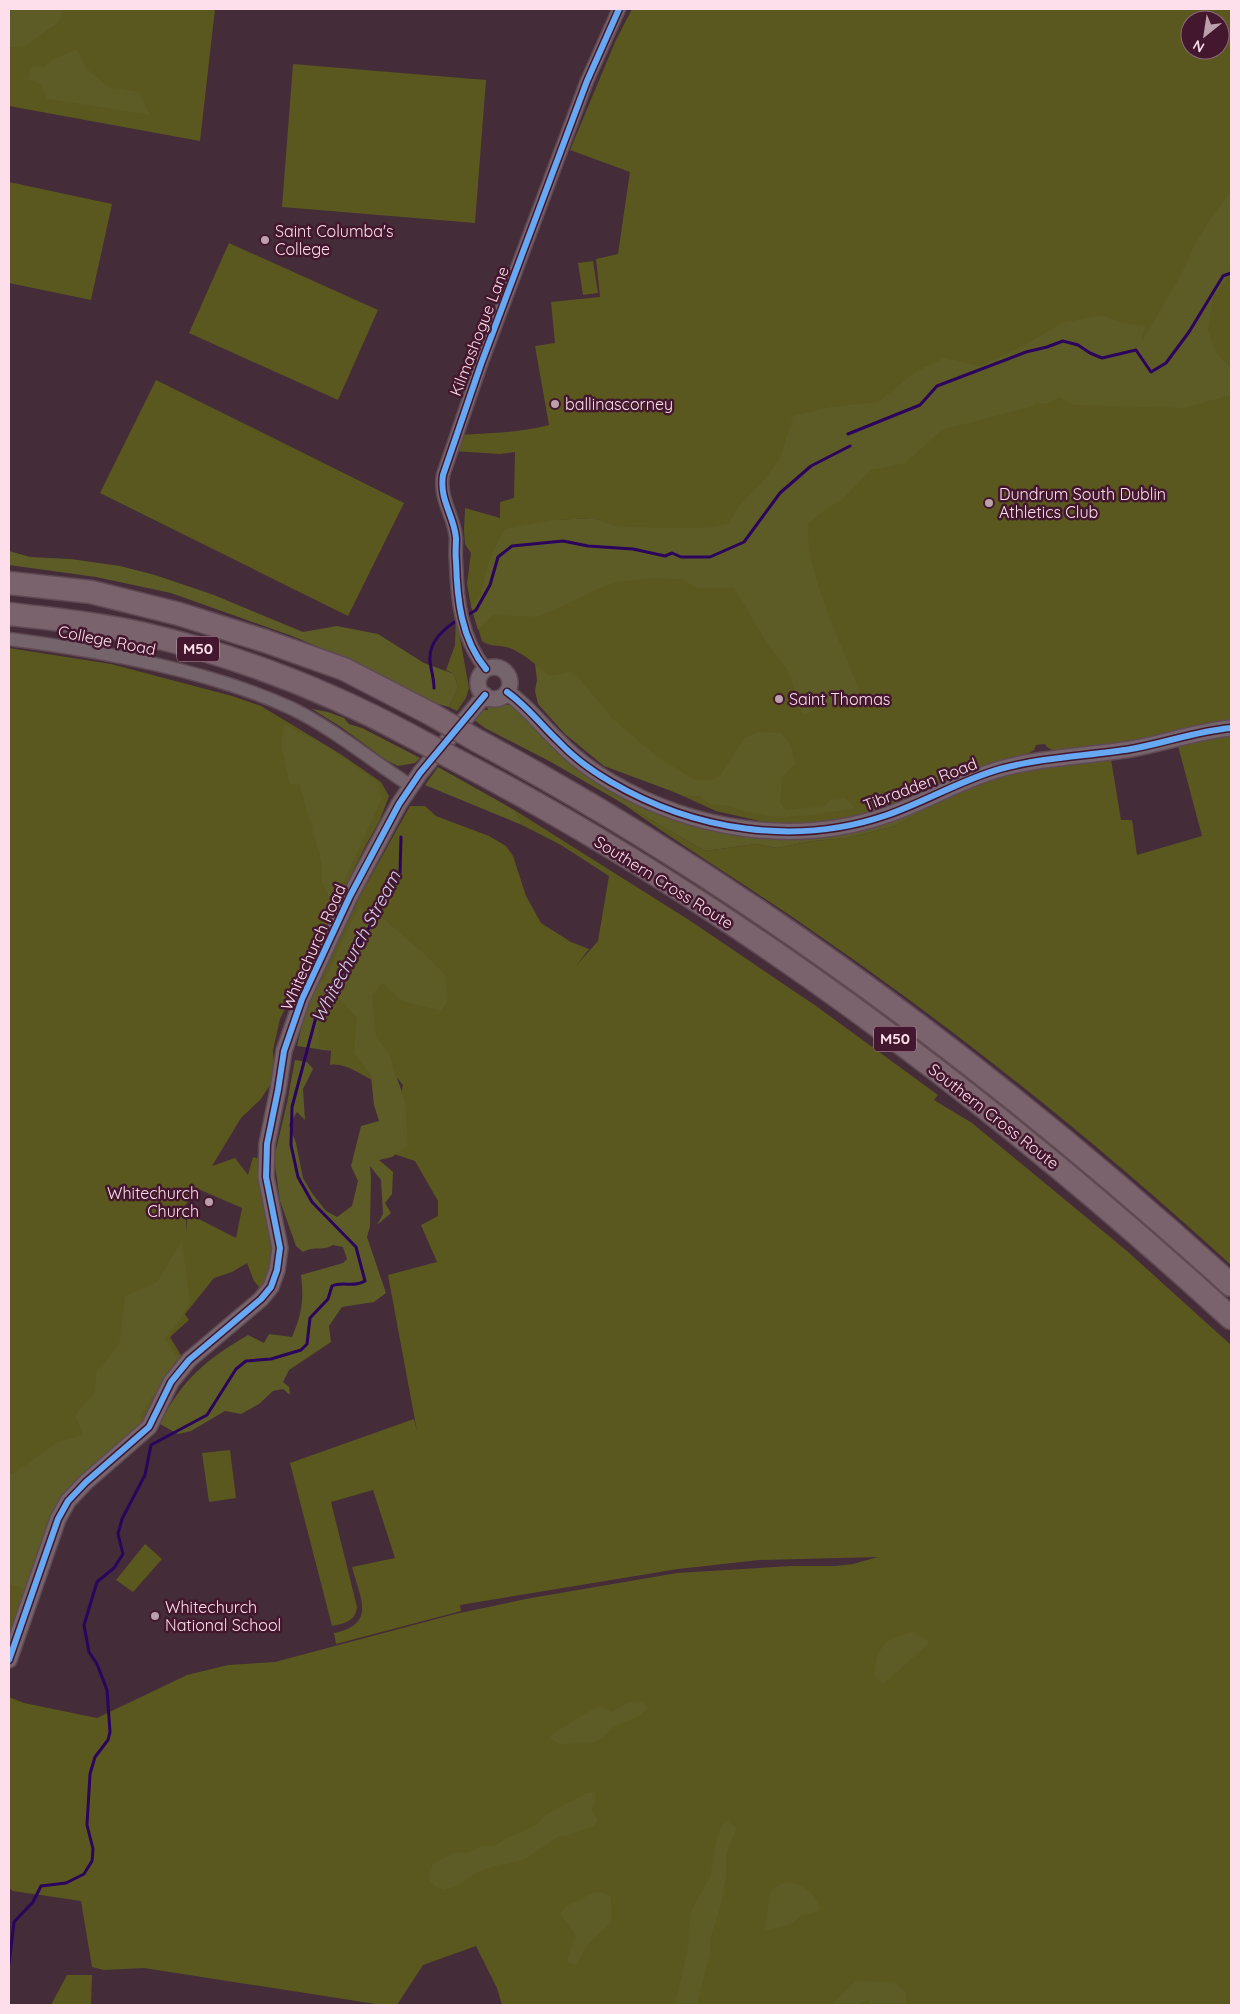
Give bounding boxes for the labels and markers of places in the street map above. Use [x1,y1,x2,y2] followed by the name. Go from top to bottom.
[275,221,394,259] place label: Saint Columba's College
[259,234,271,246] marker: Saint Columba's College
[565,394,673,414] place label: ballinascorney
[549,398,561,410] marker: ballinascorney
[999,484,1166,522] place label: Dundrum South Dublin Athletics Club
[983,497,995,509] marker: Dundrum South Dublin Athletics Club
[789,689,890,709] place label: Saint Thomas
[773,693,785,705] marker: Saint Thomas
[107,1183,199,1221] place label: Whitechurch Church
[203,1196,215,1208] marker: Whitechurch Church
[165,1597,281,1635] place label: Whitechurch National School
[149,1610,161,1622] marker: Whitechurch National School

